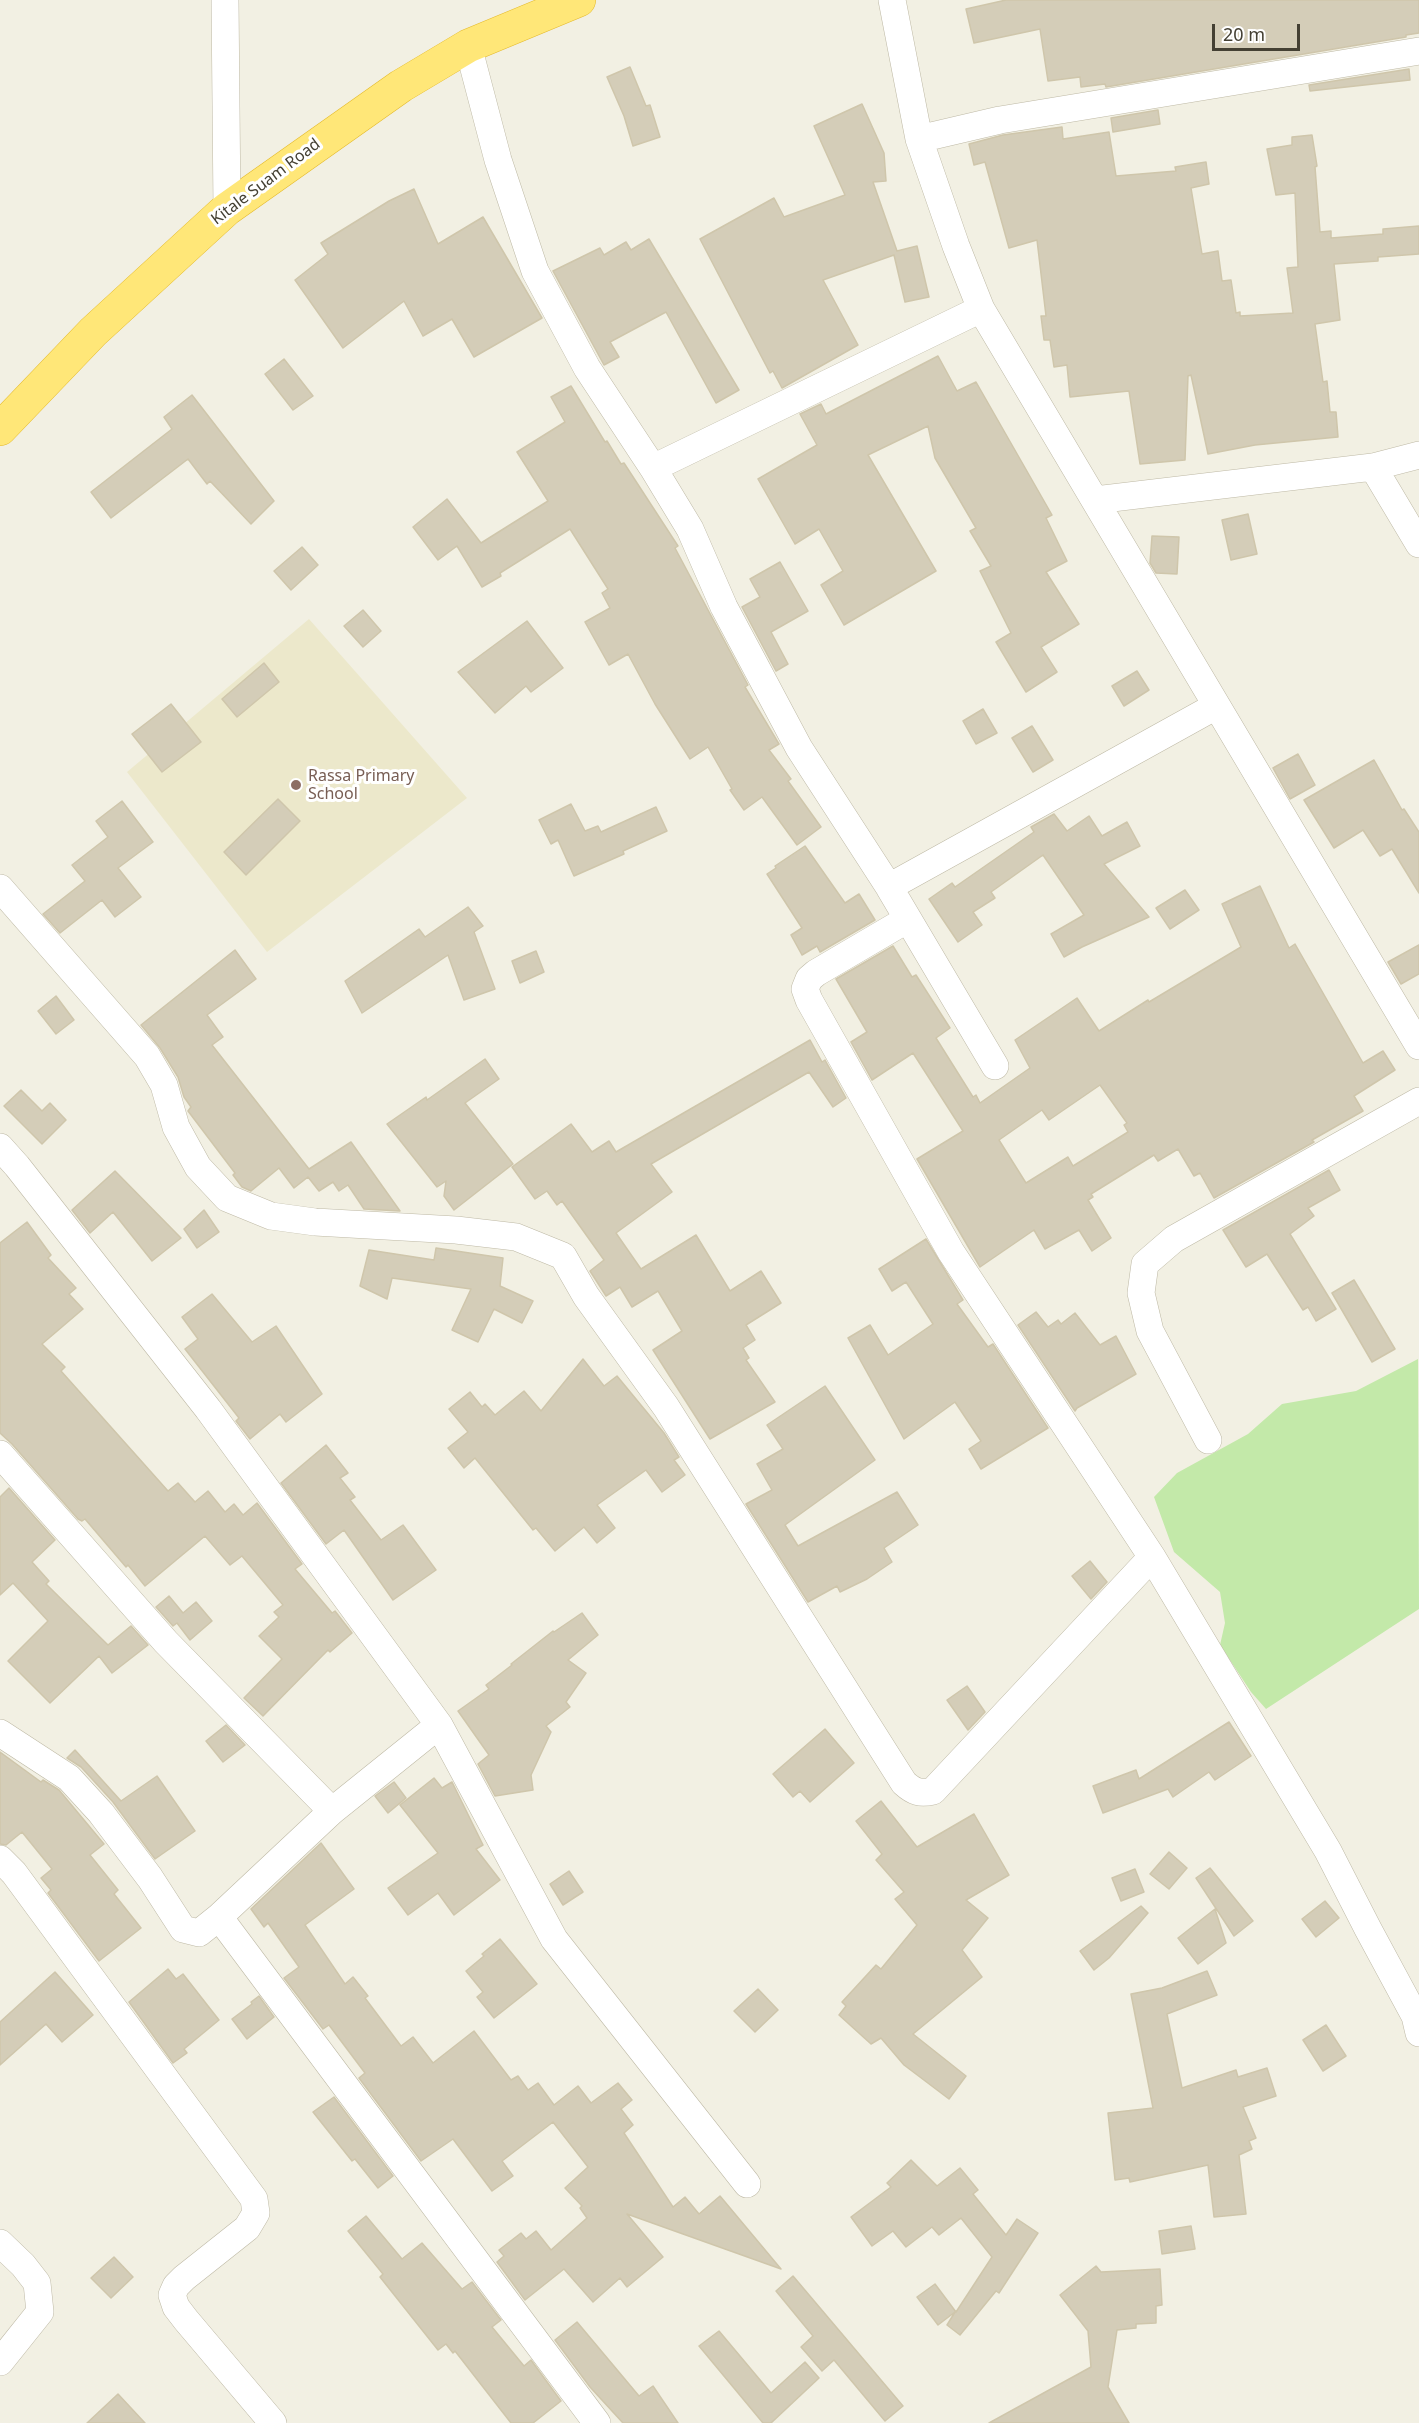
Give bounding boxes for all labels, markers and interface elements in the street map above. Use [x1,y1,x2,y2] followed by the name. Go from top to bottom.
[1215,12,1304,50] scale bar
[1223,22,1265,46] text: 20 m
[208,135,324,229] street label: Kitale Suam Road
[308,766,415,804] place label: Rassa Primary School
[289,778,303,792] marker: Rassa Primary School

